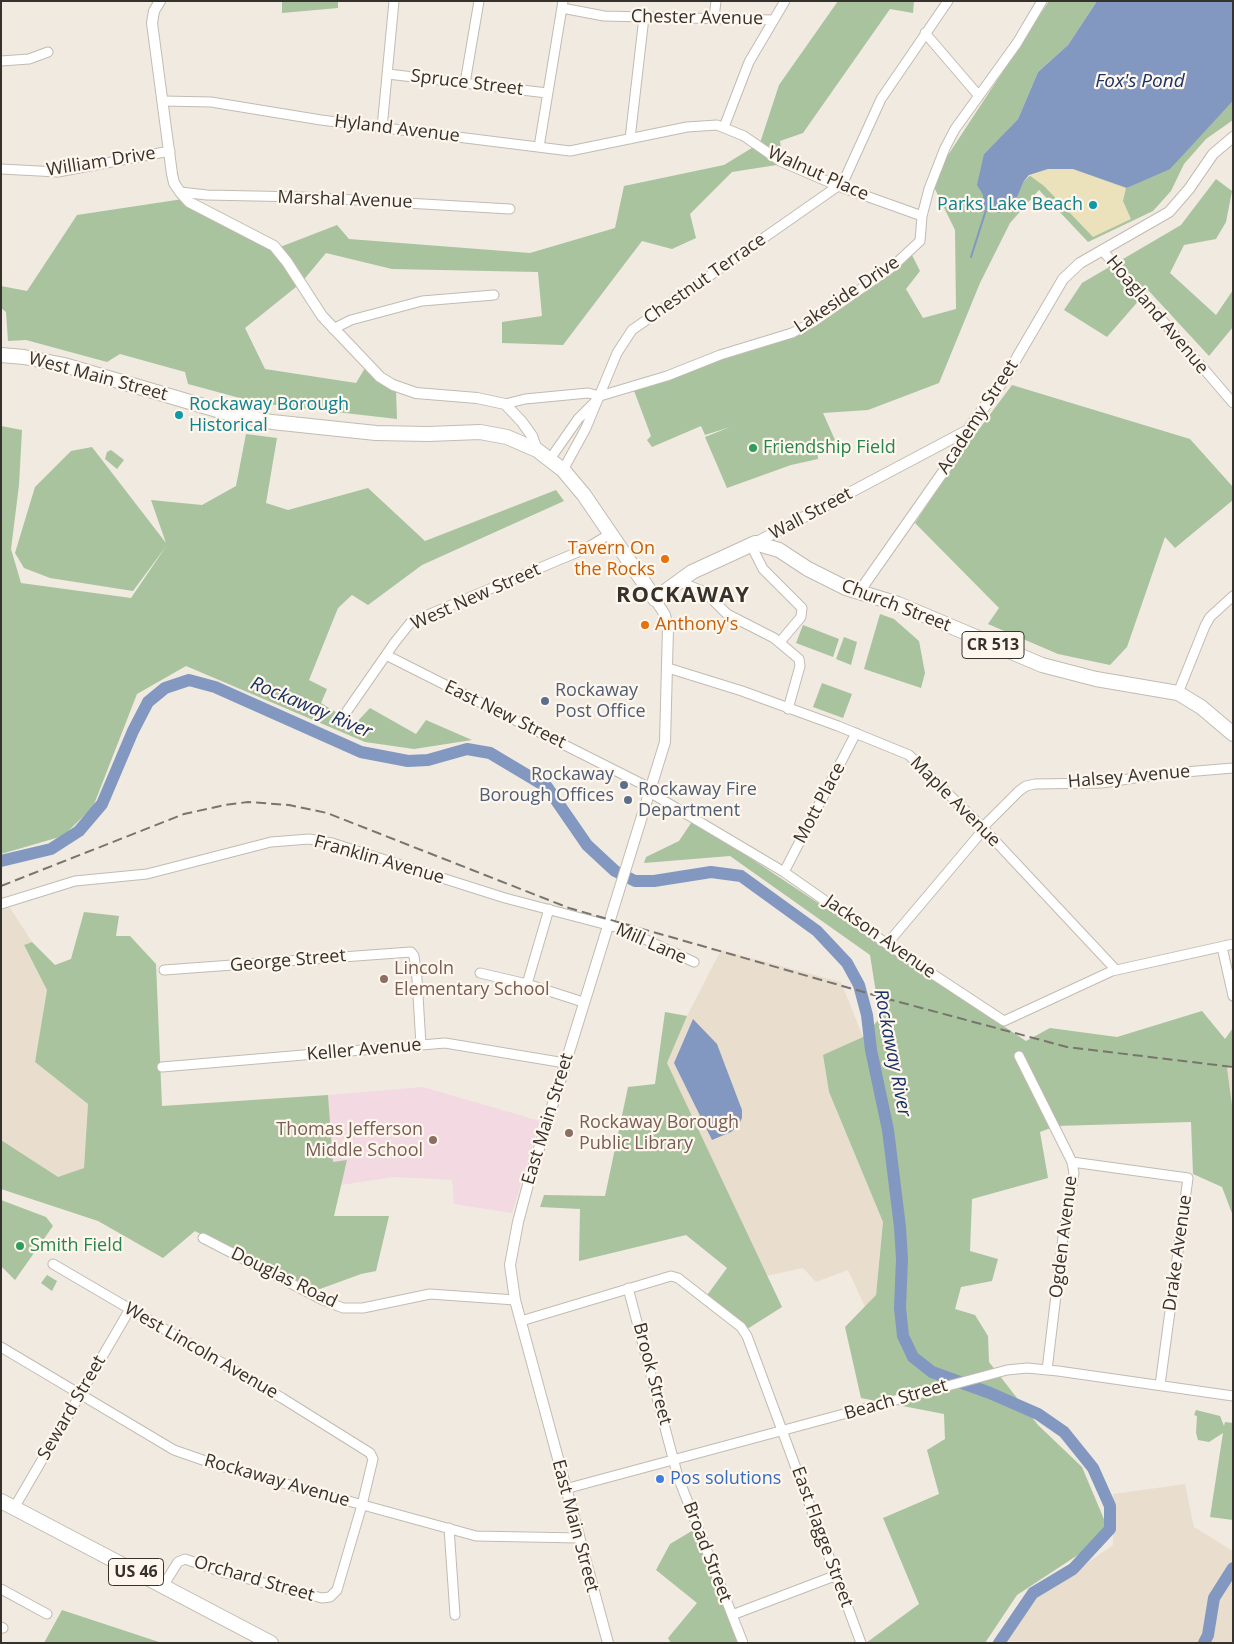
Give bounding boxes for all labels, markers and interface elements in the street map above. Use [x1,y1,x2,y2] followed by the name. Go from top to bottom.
[631,6,763,30] street label: Chester Avenue
[410,65,524,101] street label: Spruce Street
[1095,71,1185,93] water label: Fox's Pond
[333,111,461,147] street label: Hyland Avenue
[764,142,872,206] street label: Walnut Place
[45,143,157,181] street label: William Drive
[277,187,413,213] street label: Marshal Avenue
[937,194,1083,216] place label: Parks Lake Beach
[1087,199,1099,211] marker: Parks Lake Beach
[640,229,770,329] street label: Chestnut Terrace
[1101,251,1213,379] street label: Hoagland Avenue
[790,252,904,338] street label: Lakeside Drive
[26,348,170,406] street label: West Main Street
[933,356,1023,478] street label: Academy Street
[189,394,349,436] place label: Rockaway Borough Historical
[173,409,185,421] marker: Rockaway Borough Historical
[763,437,896,459] place label: Friendship Field
[747,442,759,454] marker: Friendship Field
[766,483,856,545] street label: Wall Street
[568,538,655,580] place label: Tavern On the Rocks
[659,553,671,565] marker: Tavern On the Rocks
[408,559,544,635] street label: West New Street
[838,575,954,637] street label: Church Street
[615,583,751,609] district label: ROCKAWAY
[655,614,738,636] place label: Anthony's
[639,619,651,631] marker: Anthony's
[962,632,1024,658] road number: CR 513
[247,672,375,744] water label: Rockaway River
[441,676,569,754] street label: East New Street
[555,680,646,722] place label: Rockaway Post Office
[539,695,551,707] marker: Rockaway Post Office
[905,752,1005,852] street label: Maple Avenue
[790,759,850,847] street label: Mott Place
[1067,761,1191,793] street label: Halsey Avenue
[479,764,614,806] place label: Rockaway Borough Offices
[618,779,630,791] marker: Rockaway Borough Offices
[638,779,757,822] place label: Rockaway Fire Department
[622,794,634,806] marker: Rockaway Fire Department
[311,831,447,889] street label: Franklin Avenue
[820,891,940,983] street label: Jackson Avenue
[612,919,690,969] street label: Mill Lane
[229,945,347,977] street label: George Street
[394,958,550,1001] place label: Lincoln Elementary School
[378,973,390,985] marker: Lincoln Elementary School
[868,987,916,1119] water label: Rockaway River
[306,1034,422,1066] street label: Keller Avenue
[518,1051,578,1187] street label: East Main Street
[579,1112,739,1154] place label: Rockaway Borough Public Library
[276,1119,423,1162] place label: Thomas Jefferson Middle School
[563,1127,575,1139] marker: Rockaway Borough Public Library
[427,1134,439,1146] marker: Thomas Jefferson Middle School
[1046,1175,1082,1299] street label: Ogden Avenue
[1159,1193,1197,1313] street label: Drake Avenue
[30,1235,123,1257] place label: Smith Field
[14,1240,26,1252] marker: Smith Field
[227,1243,341,1313] street label: Douglas Road
[120,1298,282,1404] street label: West Lincoln Avenue
[628,1320,676,1428] street label: Brook Street
[33,1352,111,1464] street label: Seward Street
[842,1375,950,1425] street label: Beach Street
[202,1450,352,1512] street label: Rockaway Avenue
[547,1457,603,1595] street label: East Main Street
[787,1464,857,1610] street label: East Flagge Street
[670,1468,781,1490] place label: Pos solutions
[654,1473,666,1485] marker: Pos solutions
[678,1499,736,1605] street label: Broad Street
[191,1551,317,1607] street label: Orchard Street
[108,1558,164,1585] road number: US 46

